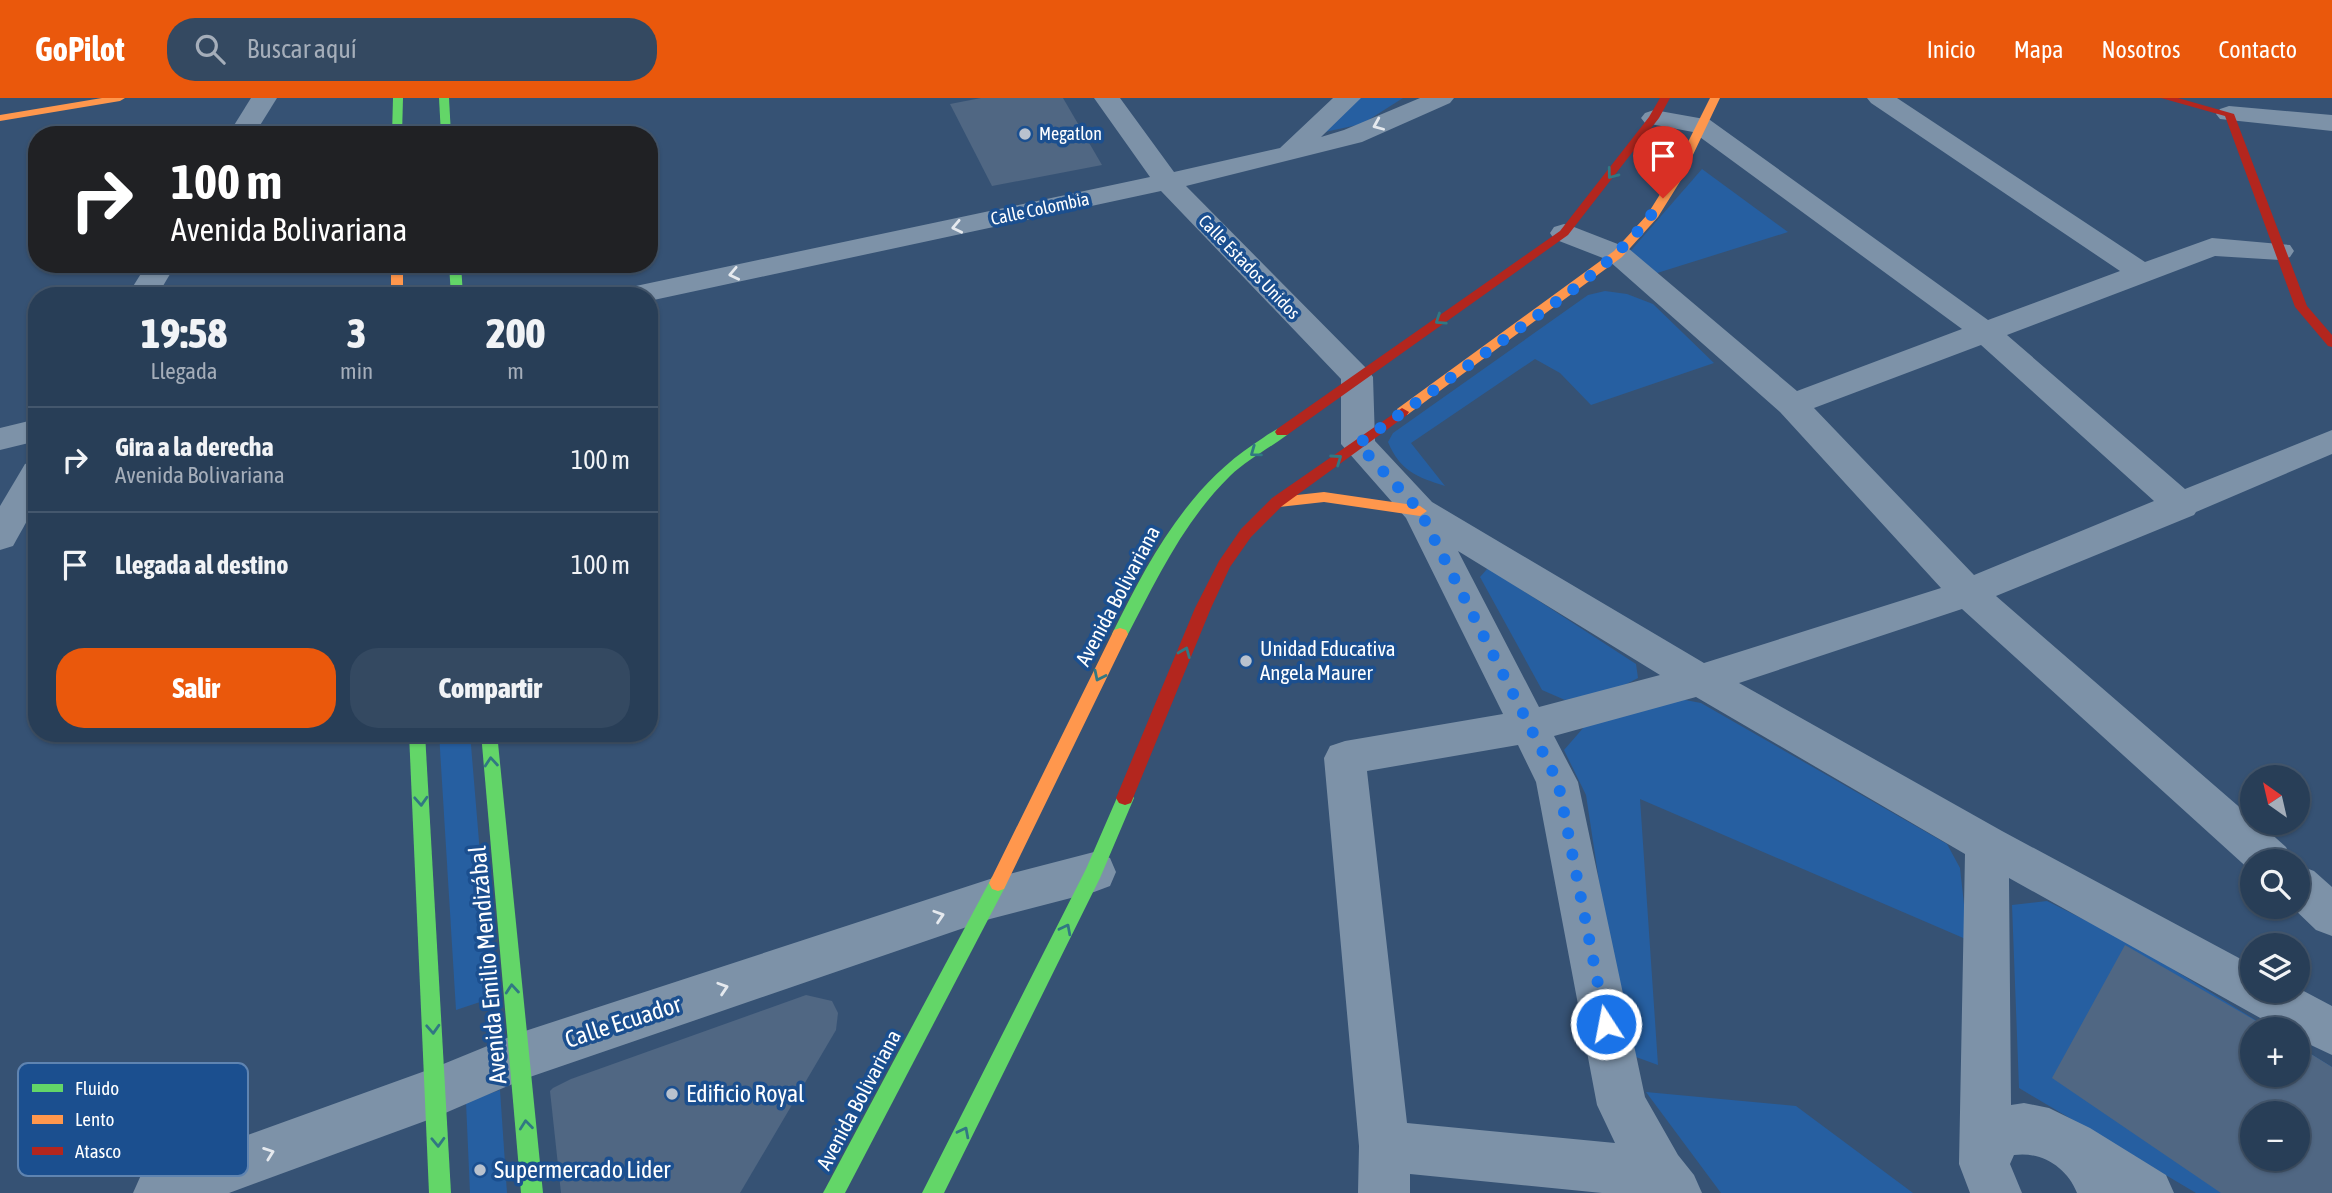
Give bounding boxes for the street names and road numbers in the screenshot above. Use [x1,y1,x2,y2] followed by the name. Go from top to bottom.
[989,188,1091,229] street label: Calle Colombia
[1194,210,1304,323] street label: Calle Estados Unidos
[1070,521,1164,670] street label: Avenida Bolivariana
[464,844,511,1085] street label: Avenida Emilio Mendizábal
[562,990,685,1053] street label: Calle Ecuador
[811,1025,905,1174] street label: Avenida Bolivariana

